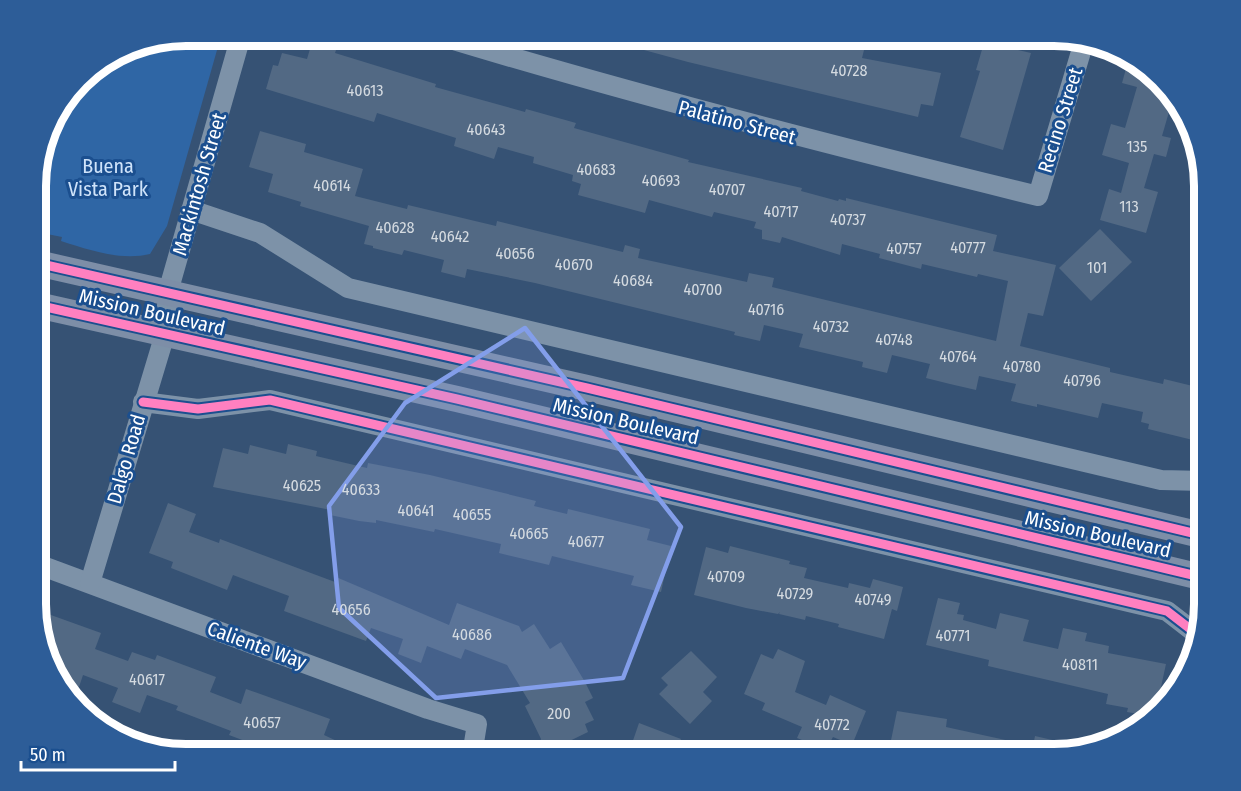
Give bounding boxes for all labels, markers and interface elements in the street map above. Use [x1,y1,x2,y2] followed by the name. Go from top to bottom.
[830,61,868,80] house number: 40728
[1033,64,1088,176] street label: Recino Street
[347,81,383,100] house number: 40613
[676,95,799,149] street label: Palatino Street
[167,110,231,258] street label: Mackintosh Street
[467,120,505,139] house number: 40643
[1127,137,1147,156] house number: 135
[68,154,149,201] park label: Buena Vista Park
[576,160,616,179] house number: 40683
[642,171,680,190] house number: 40693
[313,176,351,195] house number: 40614
[709,180,746,199] house number: 40707
[1119,197,1139,216] house number: 113
[764,202,799,221] house number: 40717
[830,210,866,229] house number: 40737
[376,218,414,237] house number: 40628
[431,227,469,246] house number: 40642
[950,238,986,257] house number: 40777
[886,239,922,258] house number: 40757
[495,244,535,263] house number: 40656
[555,255,593,274] house number: 40670
[1087,258,1107,277] house number: 101
[613,271,653,290] house number: 40684
[684,280,722,299] house number: 40700
[77,284,227,340] street label: Mission Boulevard
[748,300,784,319] house number: 40716
[813,317,849,336] house number: 40732
[875,330,913,349] house number: 40748
[939,347,977,366] house number: 40764
[1003,357,1041,376] house number: 40780
[1063,371,1101,390] house number: 40796
[551,393,701,449] street label: Mission Boulevard
[102,411,150,507] street label: Dalgo Road
[283,476,321,495] house number: 40625
[342,480,380,499] house number: 40633
[397,501,435,520] house number: 40641
[453,505,491,524] house number: 40655
[1023,506,1173,562] street label: Mission Boulevard
[509,524,549,543] house number: 40665
[568,532,605,551] house number: 40677
[707,567,745,586] house number: 40709
[777,584,814,603] house number: 40729
[855,590,892,609] house number: 40749
[331,600,371,619] house number: 40656
[204,616,310,674] street label: Caliente Way
[452,625,492,644] house number: 40686
[936,626,970,645] house number: 40771
[1062,655,1098,674] house number: 40811
[129,670,166,689] house number: 40617
[547,704,571,723] house number: 200
[243,713,281,732] house number: 40657
[814,715,850,734] house number: 40772
[21,734,176,772] scale bar
[30,744,66,766] text: 50 m

